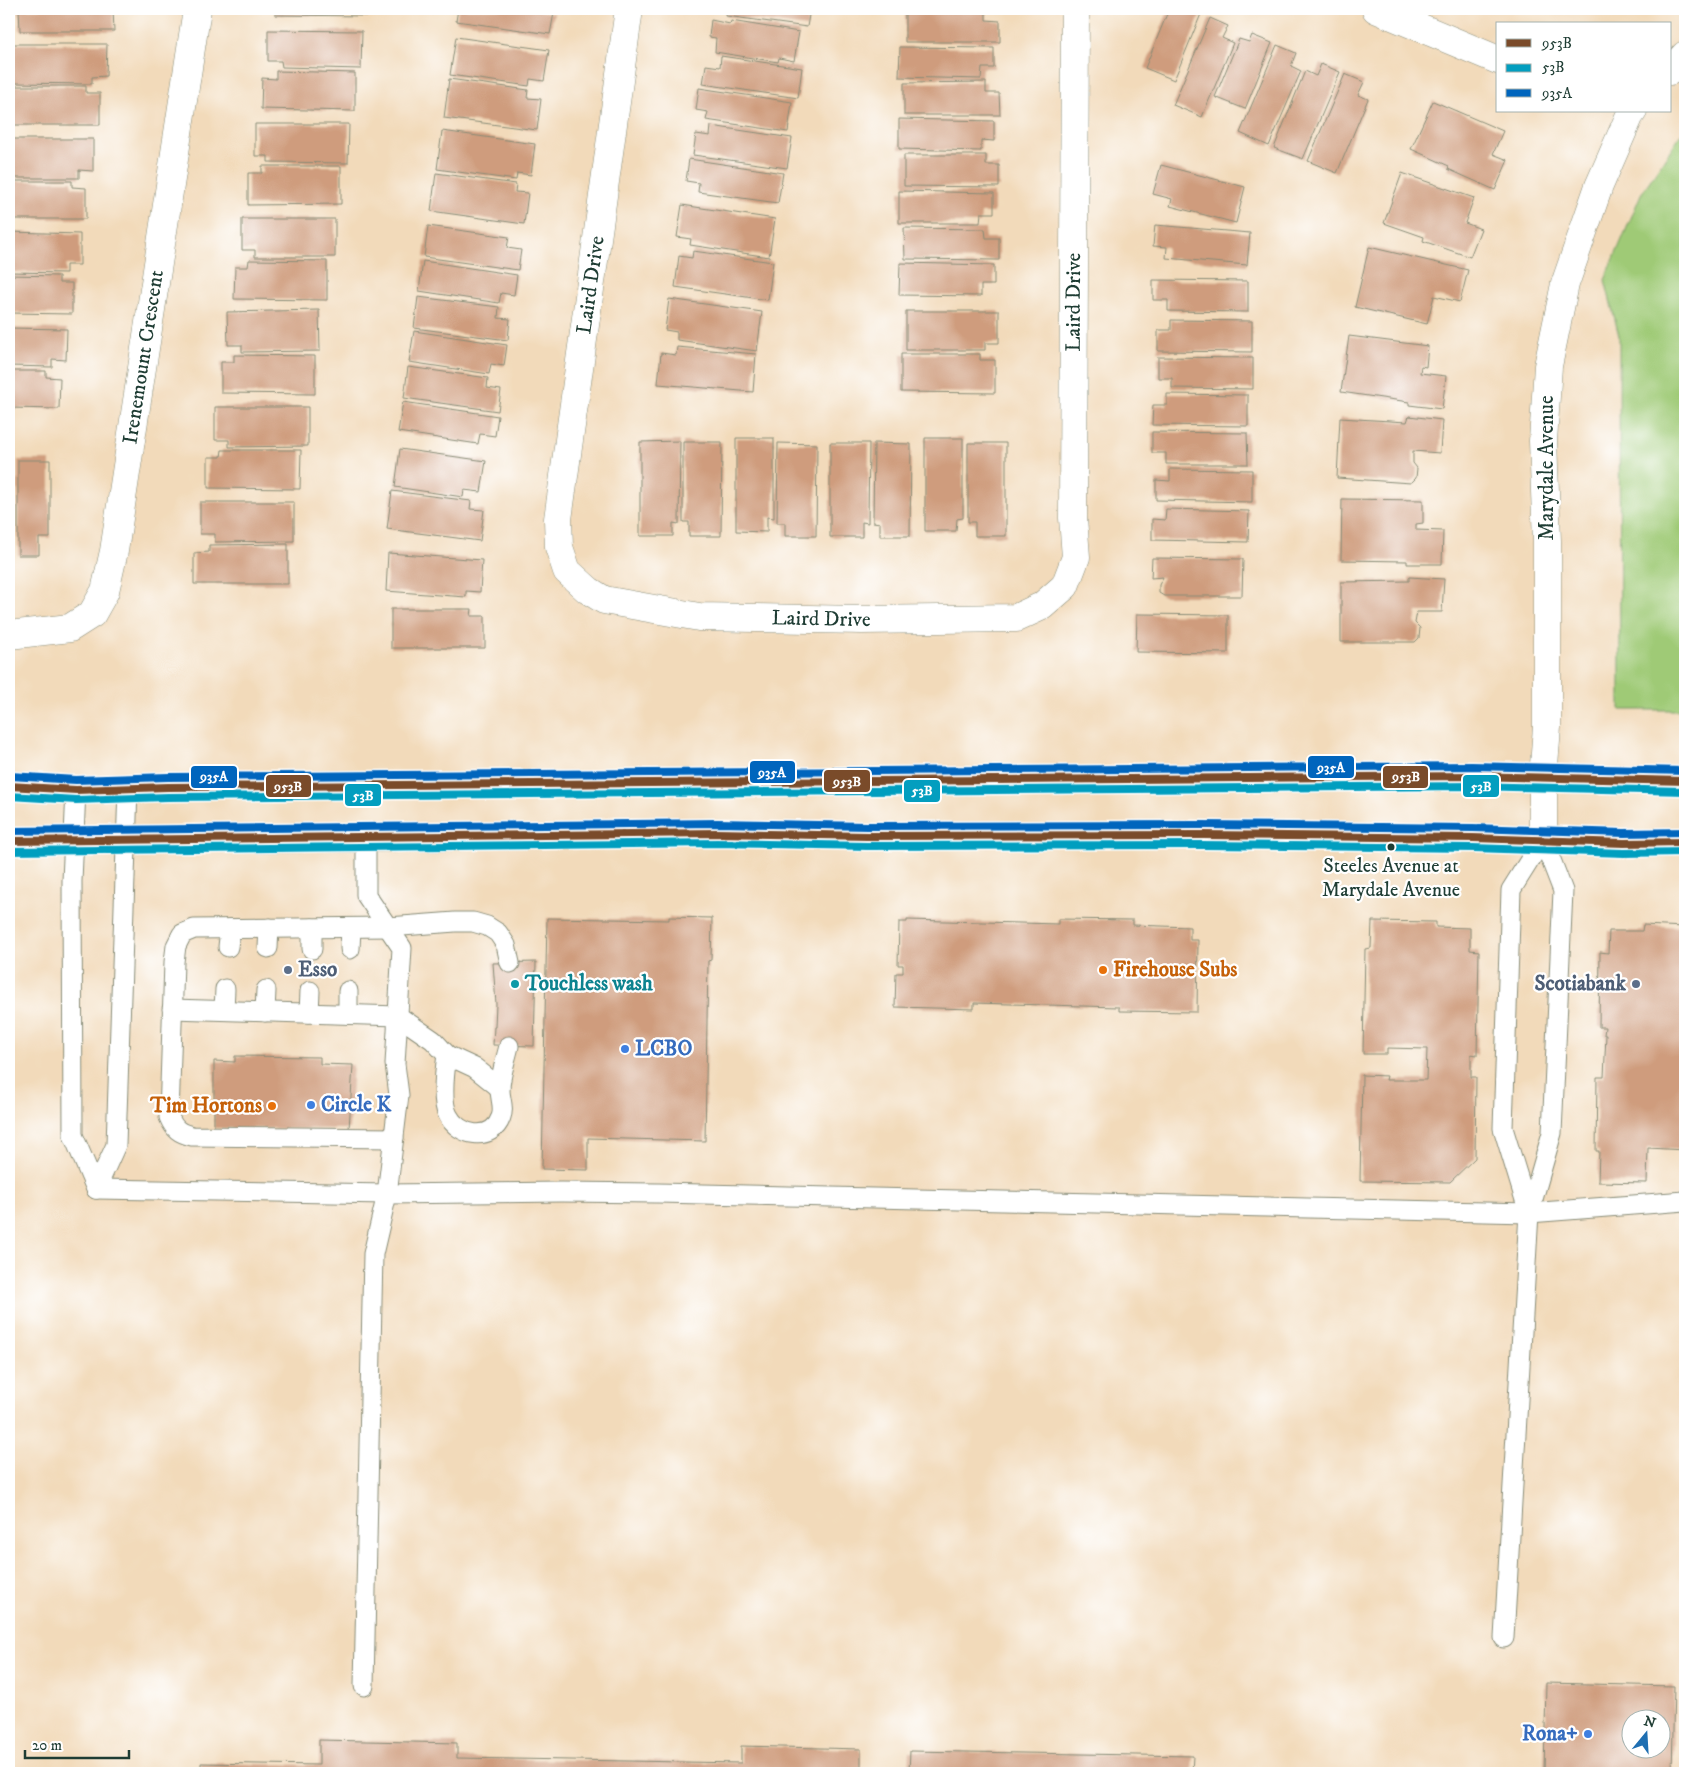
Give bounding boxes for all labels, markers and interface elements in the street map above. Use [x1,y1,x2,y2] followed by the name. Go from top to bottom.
[1496,22,1672,112] legend
[1541,34,1572,53] text: 953B
[1542,58,1565,77] text: 53B
[1541,84,1573,103] text: 935A
[571,234,611,336] street label: Laird Drive
[1061,252,1087,352] street label: Laird Drive
[118,268,170,446] street label: Irenemount Crescent
[1534,395,1560,541] street label: Marydale Avenue
[771,605,871,633] street label: Laird Drive
[1307,755,1355,779] line badge: 935A
[1316,759,1346,777] text: 935A
[749,760,796,784] line badge: 935A
[757,764,787,782] text: 935A
[190,765,238,789] line badge: 935A
[1382,765,1429,789] line badge: 953B
[199,768,229,786] text: 935A
[1391,768,1420,786] text: 953B
[823,769,871,793] line badge: 953B
[832,773,861,791] text: 953B
[265,774,312,798] line badge: 953B
[1462,774,1500,798] line badge: 53B
[273,778,302,796] text: 953B
[1469,778,1492,796] text: 53B
[903,779,941,803] line badge: 53B
[910,782,933,800] text: 53B
[344,783,382,807] line badge: 53B
[351,787,374,805] text: 53B
[1386,842,1396,852] marker: Steeles Avenue at Marydale Avenue
[1322,854,1460,903] place label: Steeles Avenue at Marydale Avenue
[298,957,337,983] place label: Esso
[1113,957,1237,983] place label: Firehouse Subs
[282,964,294,976] marker: Esso
[1097,964,1109,976] marker: Firehouse Subs
[524,971,654,997] place label: Touchless wash
[1535,971,1627,997] place label: Scotiabank
[509,978,521,990] marker: Touchless wash
[1630,978,1642,990] marker: Scotiabank
[635,1036,692,1062] place label: LCBO
[619,1043,631,1055] marker: LCBO
[321,1092,393,1118] place label: Circle K
[149,1093,262,1119] place label: Tim Hortons
[305,1099,317,1111] marker: Circle K
[266,1100,278,1112] marker: Tim Hortons
[1622,1710,1672,1760] north arrow
[1641,1712,1658,1733] text: N
[1522,1721,1578,1747] place label: Rona+
[25,1727,129,1759] scale bar
[1582,1728,1594,1740] marker: Rona+
[32,1736,62,1755] text: 20 m

